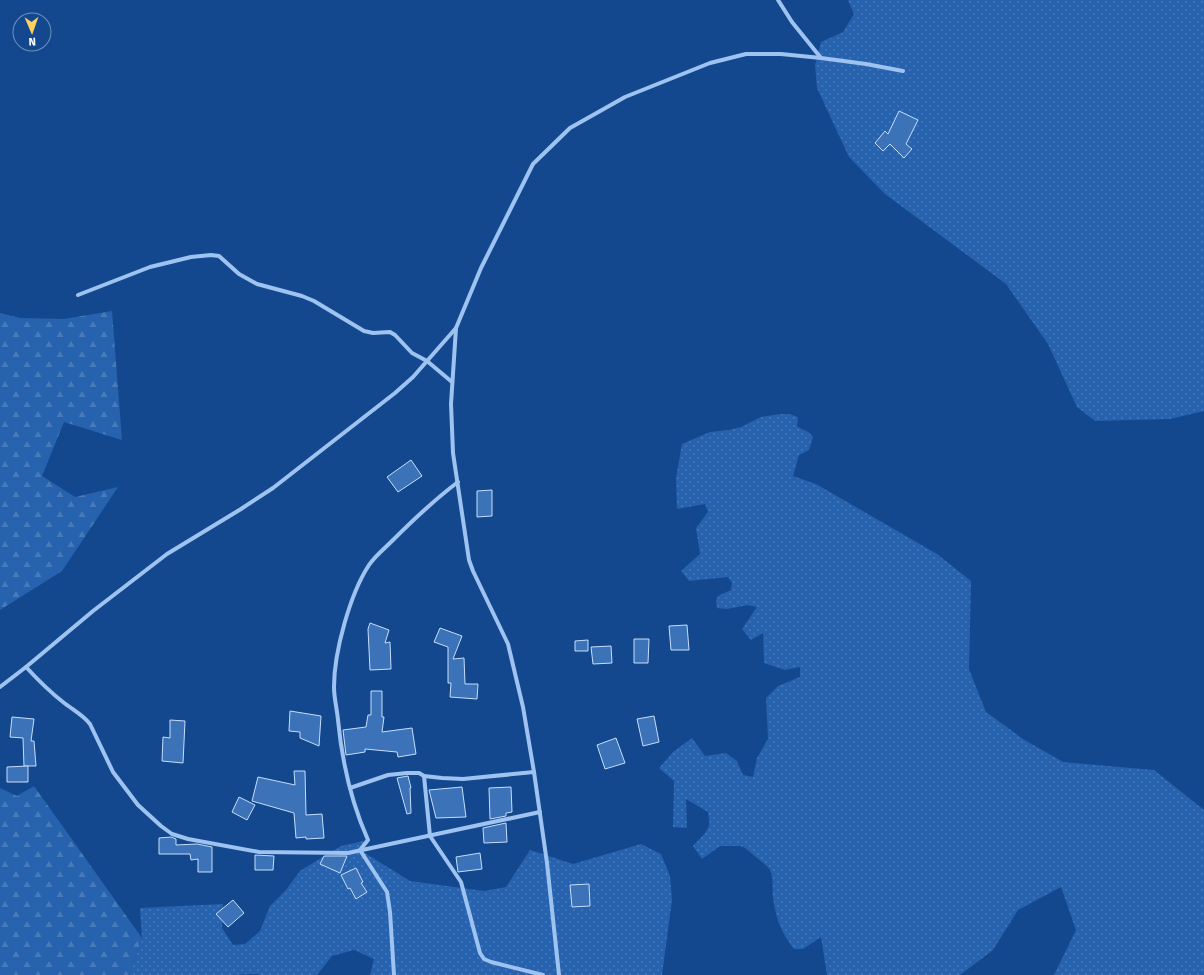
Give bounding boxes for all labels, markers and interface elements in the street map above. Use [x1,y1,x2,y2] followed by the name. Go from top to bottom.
[12,12,52,52] north arrow
[28,35,36,48] text: N

